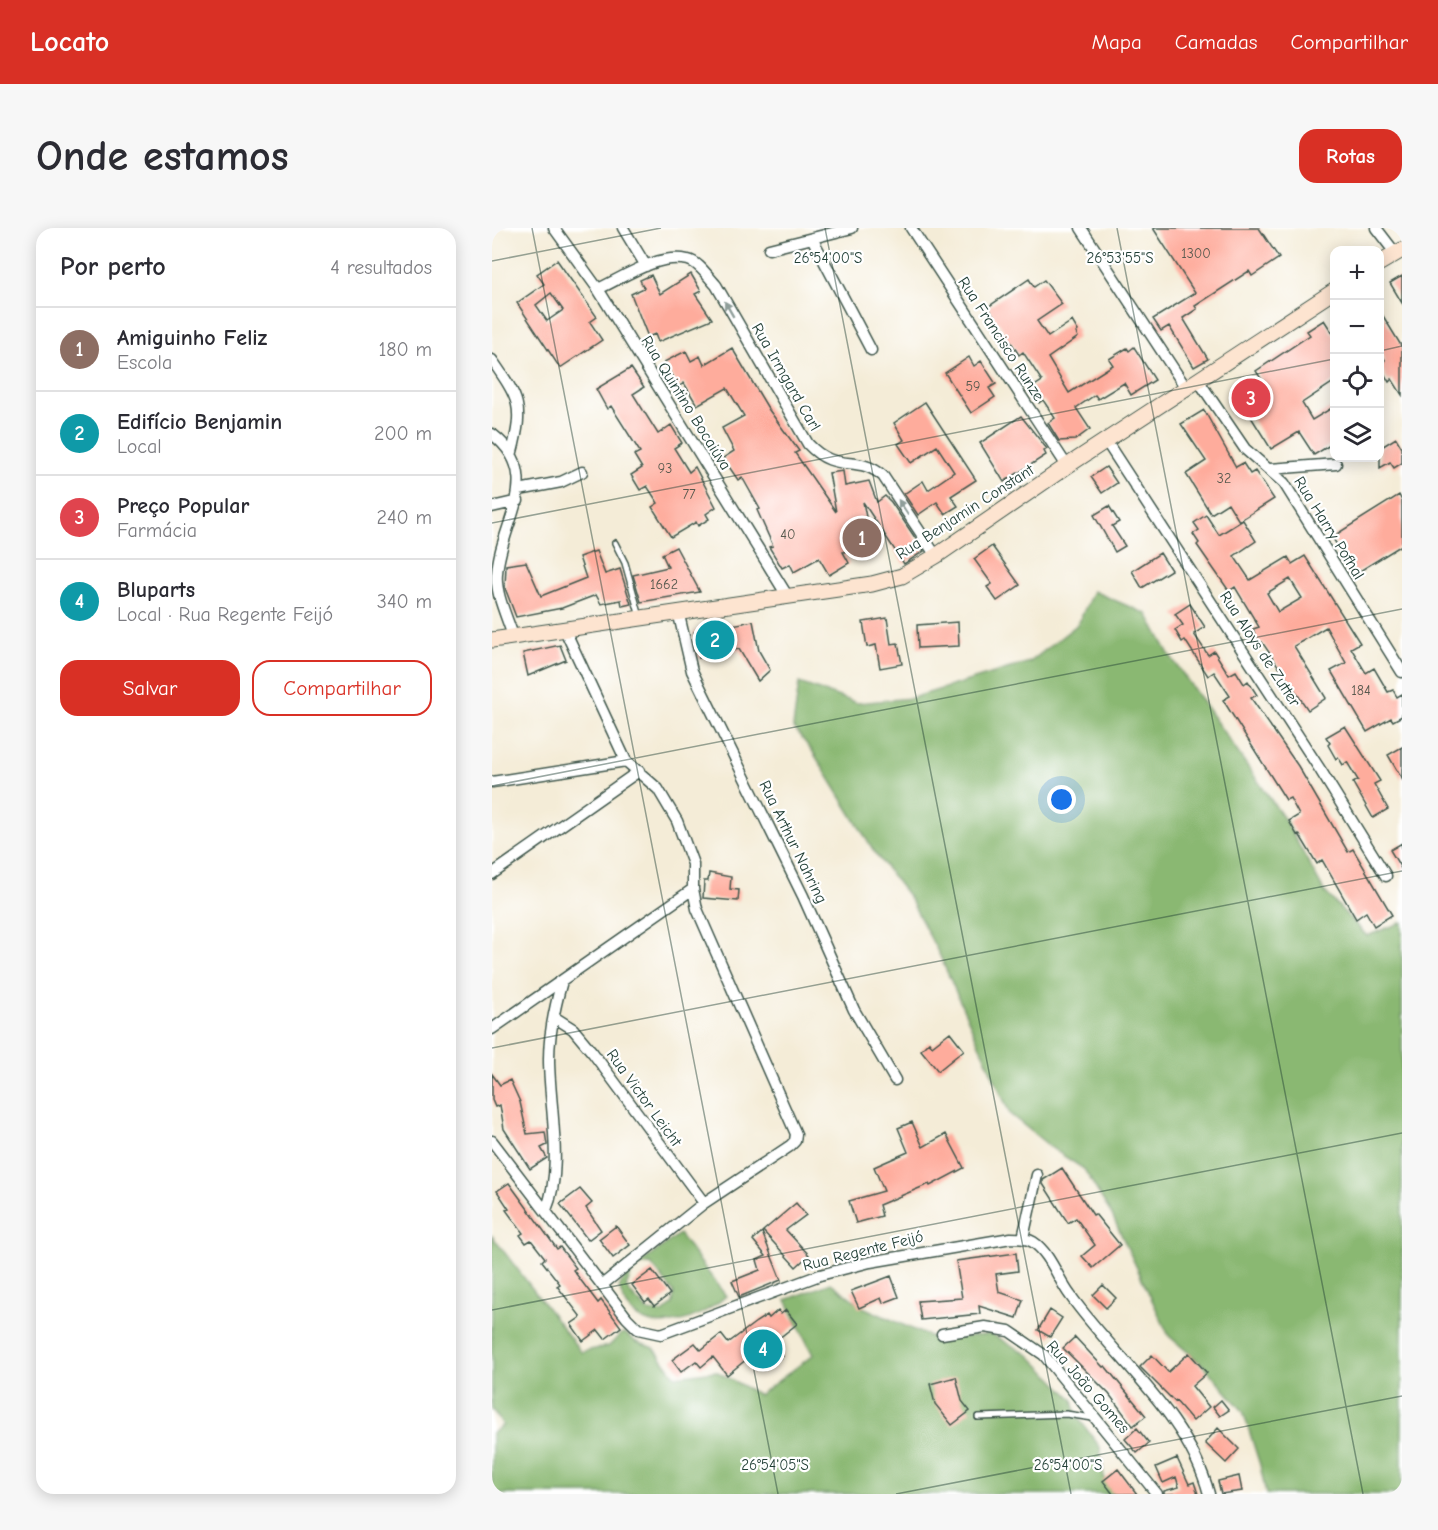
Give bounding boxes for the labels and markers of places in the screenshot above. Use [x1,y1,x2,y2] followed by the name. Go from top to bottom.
[1232,376,1270,420] pin: 3
[842,516,881,560] pin: 1
[696,618,734,662] pin: 2
[744,1326,782,1372] pin: 4

